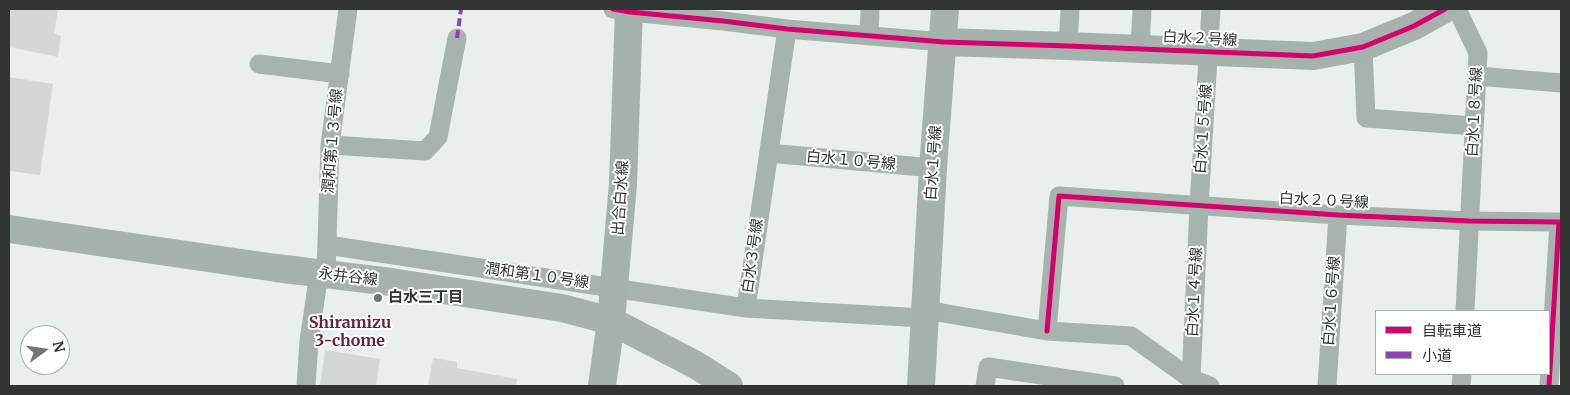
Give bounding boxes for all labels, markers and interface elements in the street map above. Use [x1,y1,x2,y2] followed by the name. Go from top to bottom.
[1162,28,1238,50] street label: 白水２号線
[1464,67,1486,157] street label: 白水１８号線
[1192,83,1216,175] street label: 白水１５号線
[319,88,347,194] street label: 潤和第１３号線
[922,125,946,201] street label: 白水１号線
[805,148,897,174] street label: 白水１０号線
[609,160,633,236] street label: 出合白水線
[1279,190,1369,212] street label: 白水２０号線
[739,218,767,294] street label: 白水３号線
[1184,247,1206,337] street label: 白水１４号線
[1320,255,1344,347] street label: 白水１６号線
[484,260,590,292] street label: 潤和第１０号線
[317,264,379,290] street label: 永井谷線
[388,289,463,307] place label: 白水三丁目
[372,292,384,304] marker: 白水三丁目
[1375,310,1550,375] legend
[309,313,391,351] district label: Shiramizu 3-chome
[1422,321,1482,340] text: 自転車道
[20,325,70,375] north arrow
[49,339,69,354] text: N
[1422,346,1452,365] text: 小道

